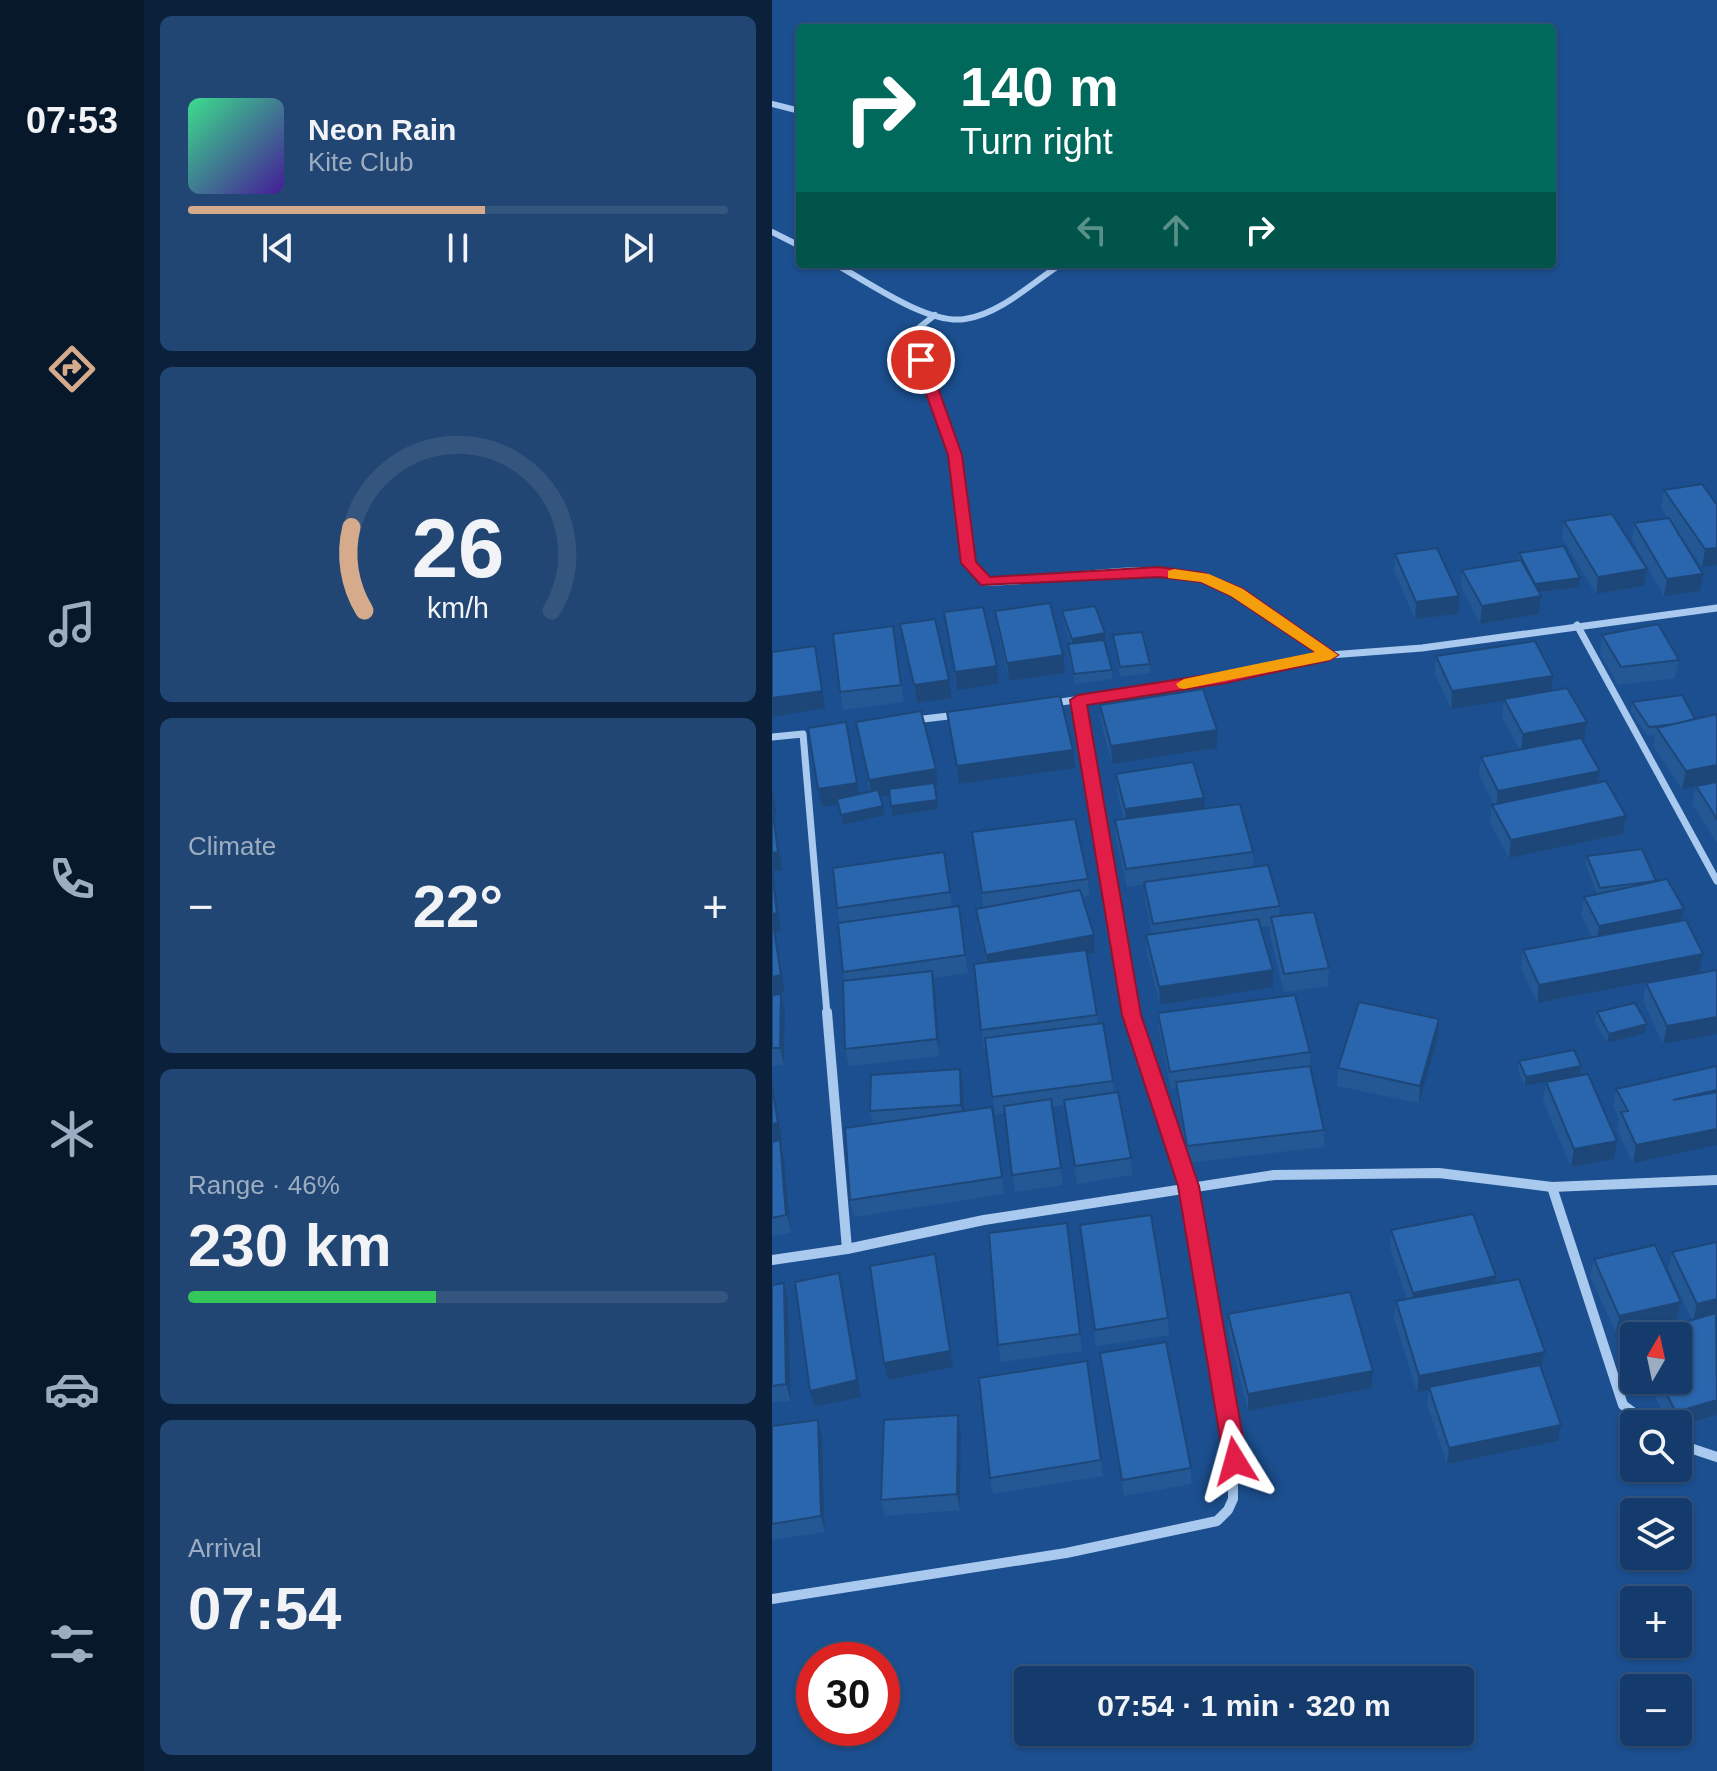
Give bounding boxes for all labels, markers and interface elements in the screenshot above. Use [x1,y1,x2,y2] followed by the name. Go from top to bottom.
[960,55,1119,118] text: 140 m
[828,56,932,160] icon: right
[26,100,118,141] text: 07:53
[308,113,456,146] text: Neon Rain
[960,121,1113,162] text: Turn right
[308,147,414,177] text: Kite Club
[1070,208,1114,252] icon: left
[1154,208,1198,252] icon: ahead
[1238,208,1282,252] icon: right
[256,226,300,270] icon: previous
[436,226,480,270] icon: pause
[616,226,660,270] icon: next
[887,326,955,394] pin
[899,338,943,382] icon: arrive
[44,341,100,397] icon: directions
[412,501,504,594] text: 26
[427,592,489,624] text: km/h
[44,596,100,652] icon: music
[188,831,276,861] text: Climate
[44,851,100,907] icon: phone
[413,873,503,940] text: 22°
[188,882,214,931] text: −
[702,882,728,931] text: +
[44,1106,100,1162] icon: climate
[188,1170,340,1200] text: Range · 46%
[188,1212,392,1279] text: 230 km
[1620,1322,1692,1394] north arrow
[1620,1322,1692,1746] map controls
[44,1361,100,1417] icon: car
[1620,1410,1692,1482] button: search
[1193,1419,1277,1503] position arrow
[1620,1498,1692,1570] button: layers
[188,1533,262,1563] text: Arrival
[188,1575,341,1642] text: 07:54
[1620,1586,1692,1658] button: +
[44,1616,100,1672] icon: filters
[796,1642,900,1746] speed limit sign: 30
[1620,1674,1692,1746] button: −
[1097,1689,1391,1722] text: 07:54 · 1 min · 320 m

